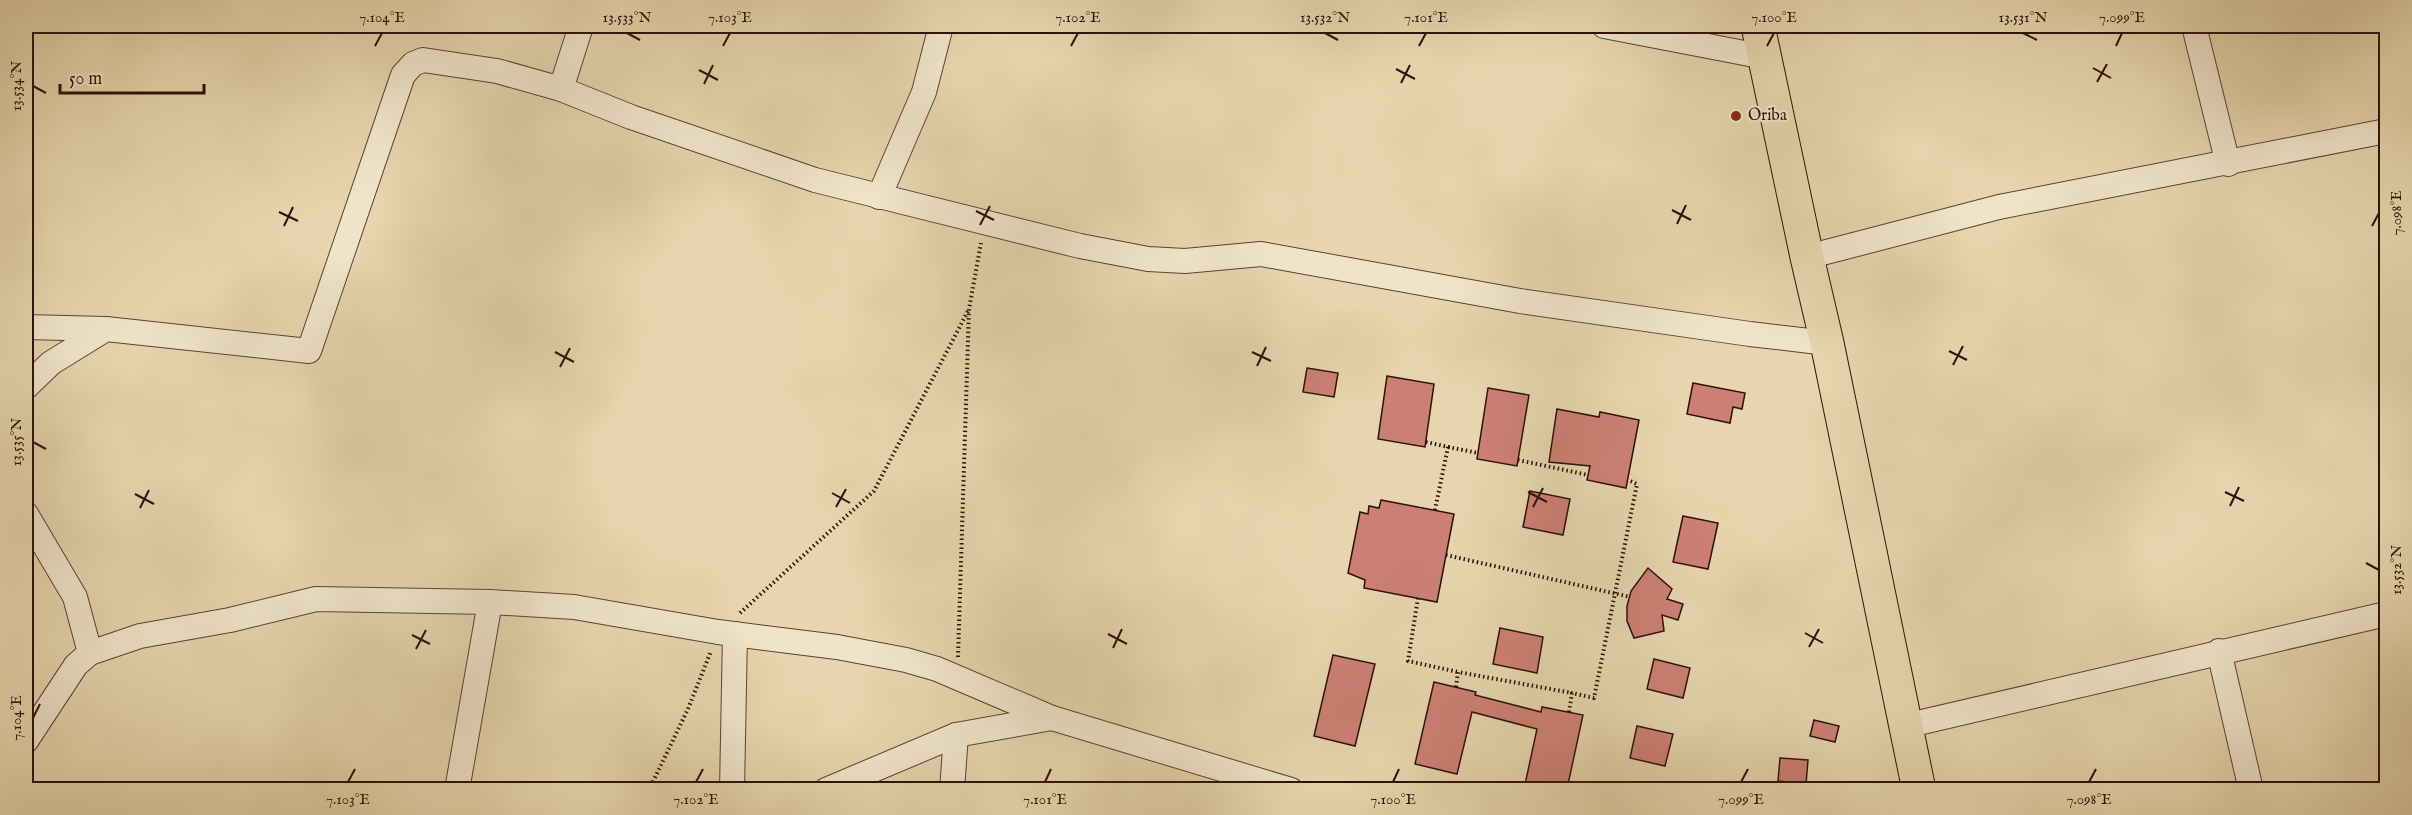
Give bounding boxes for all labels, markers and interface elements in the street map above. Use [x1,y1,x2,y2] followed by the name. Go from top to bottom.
[359,8,405,27] text: 7.104°E
[603,8,651,27] text: 13.533°N
[708,8,752,27] text: 7.103°E
[1055,8,1101,27] text: 7.102°E
[1300,8,1350,27] text: 13.532°N
[1404,8,1448,27] text: 7.101°E
[1751,8,1797,27] text: 7.100°E
[1999,8,2047,27] text: 13.531°N
[2099,8,2145,27] text: 7.099°E
[60,57,204,95] scale bar
[7,61,26,111] text: 13.534°N
[69,68,102,91] text: 50 m
[1748,106,1787,126] place label: Oriba
[1729,109,1743,123] marker: Oriba
[2387,190,2406,236] text: 7.098°E
[7,418,26,466] text: 13.535°N
[2387,545,2406,595] text: 13.532°N
[7,695,26,741] text: 7.104°E
[326,790,370,809] text: 7.103°E
[673,790,719,809] text: 7.102°E
[1023,790,1067,809] text: 7.101°E
[1370,790,1416,809] text: 7.100°E
[1718,790,1764,809] text: 7.099°E
[2066,790,2112,809] text: 7.098°E

